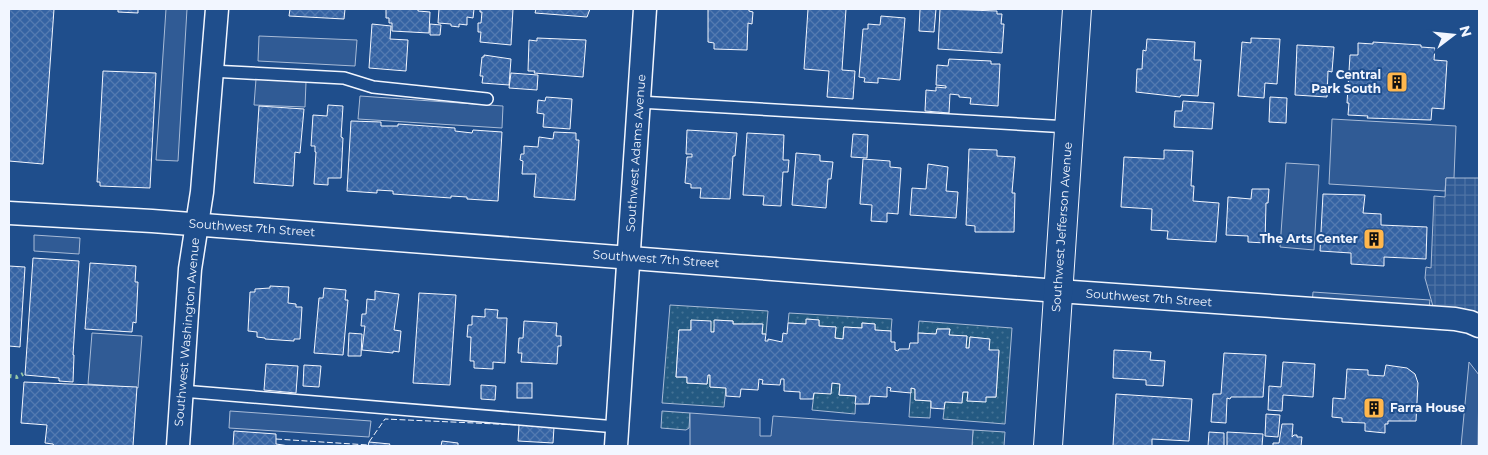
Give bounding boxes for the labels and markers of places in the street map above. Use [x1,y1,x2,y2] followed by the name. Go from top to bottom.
[1311,67,1381,96] place label: Central Park South
[1385,70,1409,94] building icon: Central Park South
[1362,227,1386,251] building icon: The Arts Center
[1260,231,1358,246] place label: The Arts Center
[1362,396,1386,420] building icon: Farra House
[1390,400,1466,415] place label: Farra House

